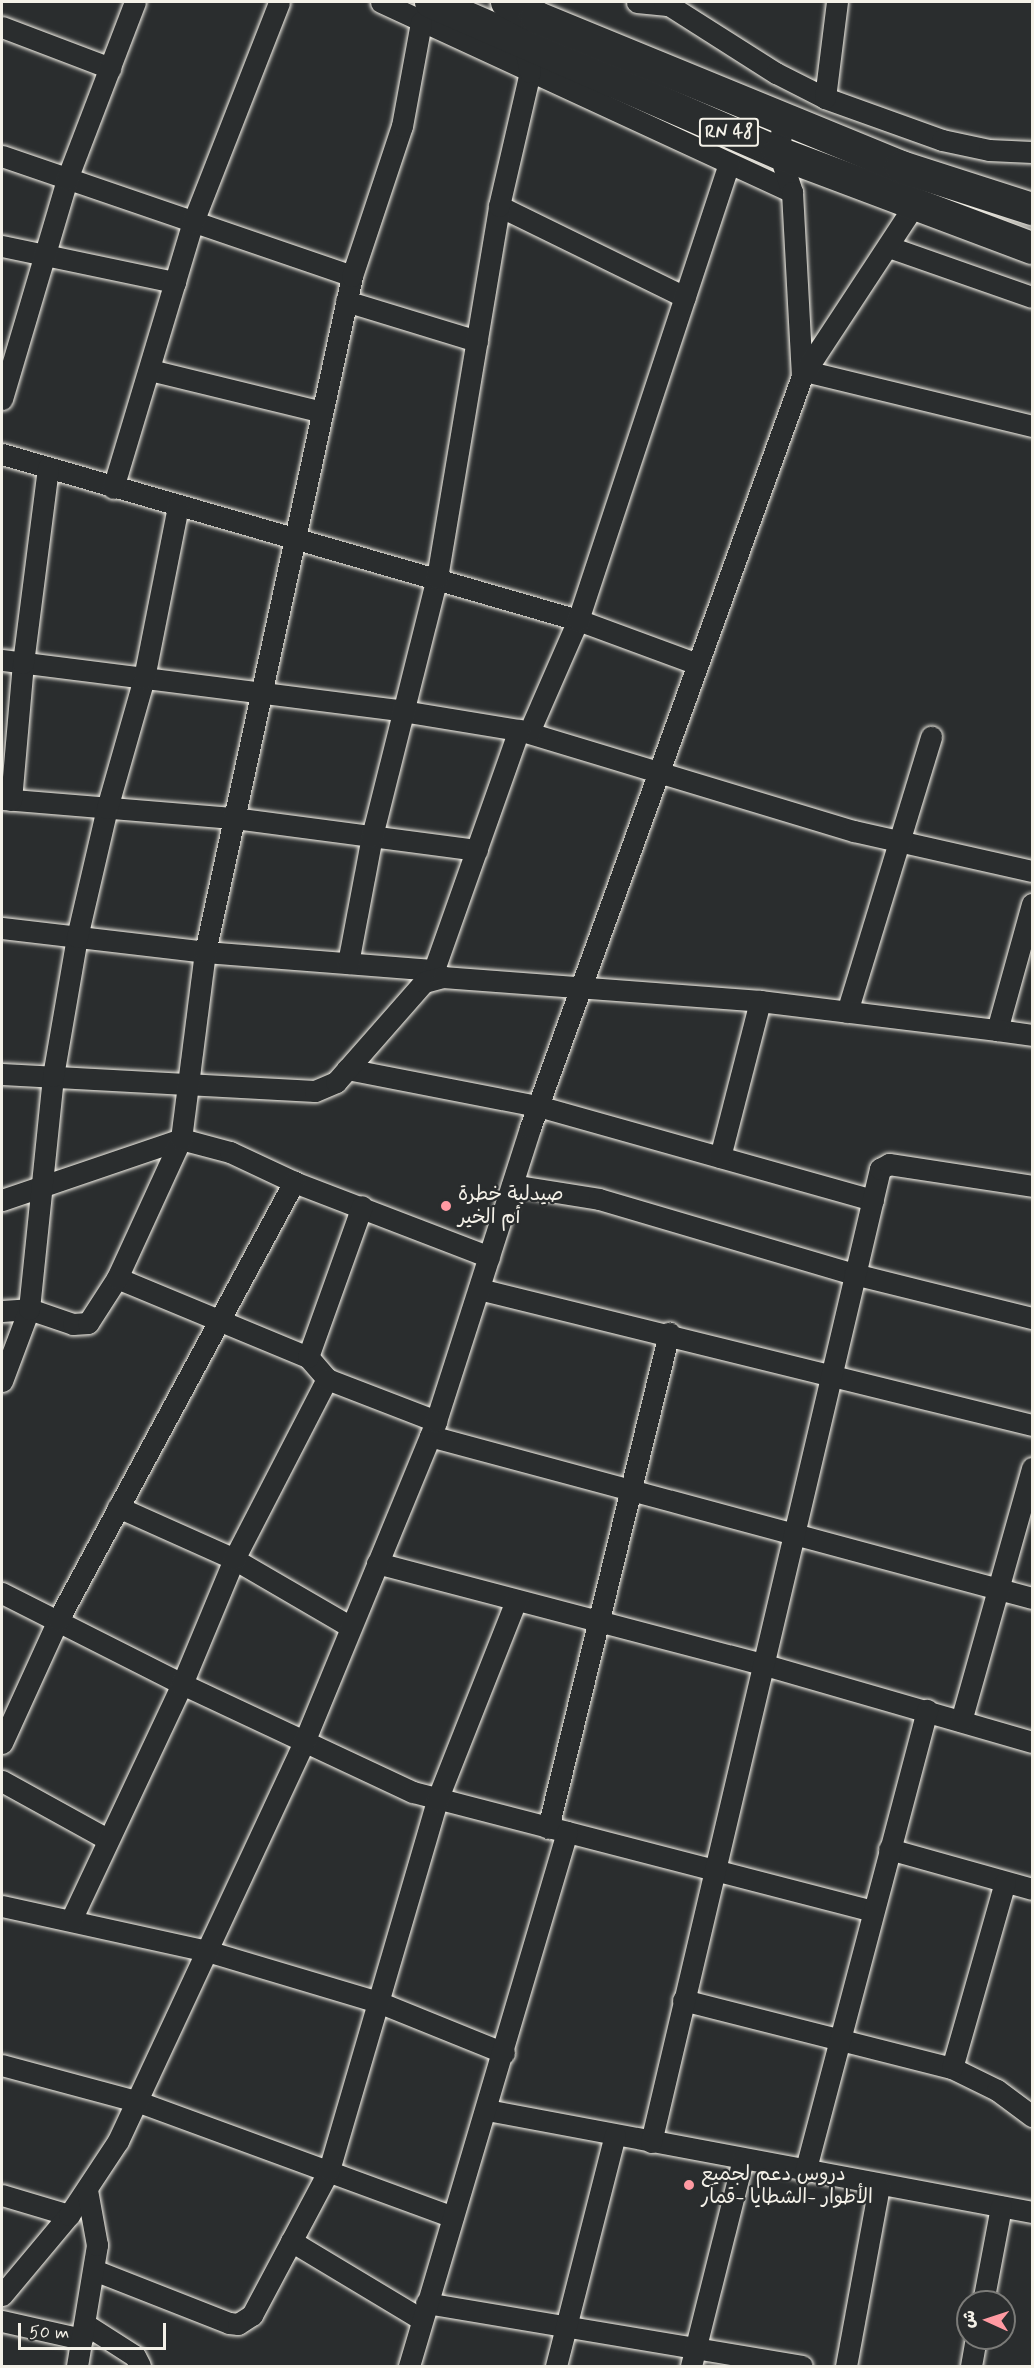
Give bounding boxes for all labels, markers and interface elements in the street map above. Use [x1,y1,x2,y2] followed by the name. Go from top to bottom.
[698,117,760,147] road number: RN 48
[458,1182,564,1229] place label: صيدلية خطرة أم الخير
[439,1199,453,1213] marker: صيدلية خطرة أم الخير
[701,2162,873,2209] place label: دروس دعم لجميع الأطوار -الشطايا -قمار
[682,2178,696,2192] marker: دروس دعم لجميع الأطوار -الشطايا -قمار
[956,2290,1016,2350] north arrow
[959,2310,980,2328] text: ش
[21,2311,170,2349] scale bar
[29,2321,69,2345] text: 50 m

